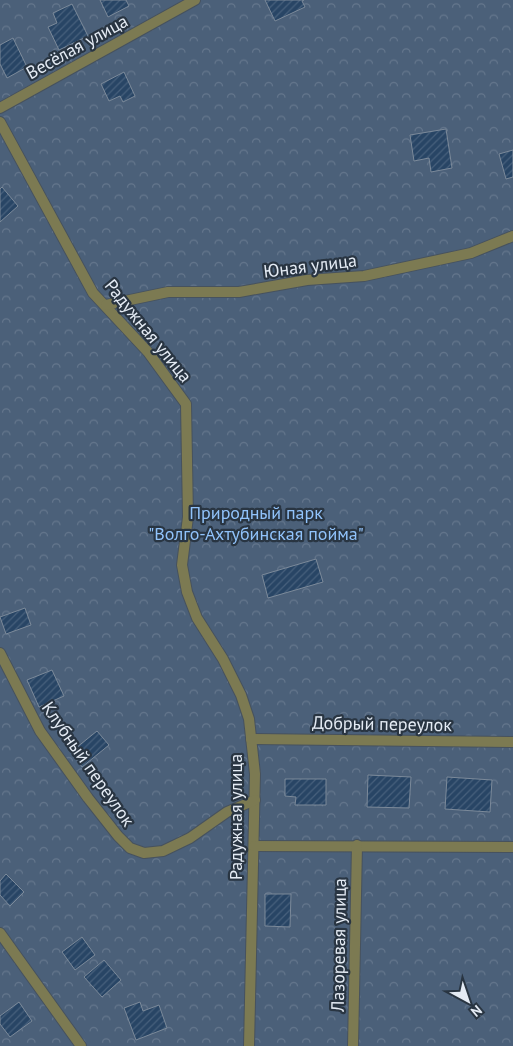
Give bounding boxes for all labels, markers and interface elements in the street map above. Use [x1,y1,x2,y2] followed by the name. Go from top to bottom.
[22,9,132,84] street label: Весёлая улица
[262,248,358,283] street label: Юная улица
[100,274,197,387] street label: Радужная улица
[148,501,364,545] park label: Природный парк "Волго-Ахтубинская пойма"
[37,697,140,831] street label: Клубный переулок
[312,711,453,736] street label: Добрый переулок
[224,754,247,880] street label: Радужная улица
[326,878,351,1013] street label: Лазоревая улица
[443,976,493,1026] north arrow
[467,1001,486,1021] text: N

